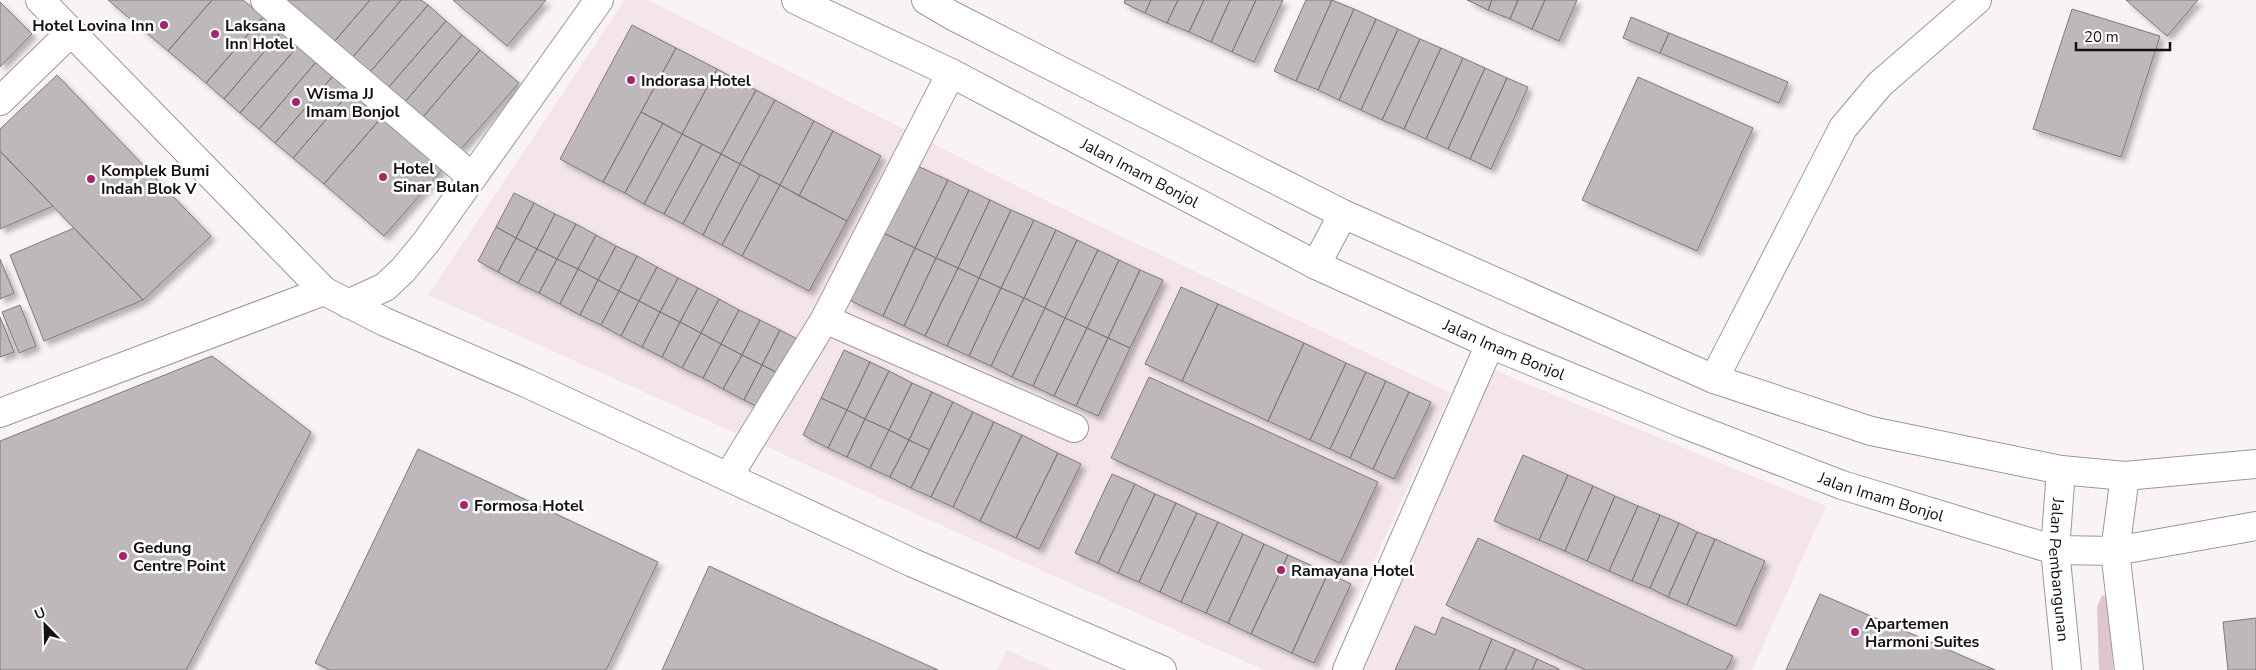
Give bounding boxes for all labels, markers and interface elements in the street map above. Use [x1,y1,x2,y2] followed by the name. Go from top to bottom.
[32,15,154,37] place label: Hotel Lovina Inn
[225,15,294,55] place label: Laksana Inn Hotel
[158,19,170,31] marker: Hotel Lovina Inn
[2076,20,2170,52] scale bar
[2084,27,2119,47] text: 20 m
[209,28,221,40] marker: Laksana Inn Hotel
[641,70,751,92] place label: Indorasa Hotel
[625,74,637,86] marker: Indorasa Hotel
[306,83,400,123] place label: Wisma JJ Imam Bonjol
[290,96,302,108] marker: Wisma JJ Imam Bonjol
[1076,133,1203,214] street label: Jalan Imam Bonjol
[393,158,479,198] place label: Hotel Sinar Bulan
[101,160,209,200] place label: Komplek Bumi Indah Blok V
[377,171,389,183] marker: Hotel Sinar Bulan
[85,173,97,185] marker: Komplek Bumi Indah Blok V
[1439,314,1568,386] street label: Jalan Imam Bonjol
[1814,467,1947,528] street label: Jalan Imam Bonjol
[474,495,584,517] place label: Formosa Hotel
[2043,496,2074,643] street label: Jalan Pembangunan
[458,499,470,511] marker: Formosa Hotel
[133,537,226,577] place label: Gedung Centre Point
[117,550,129,562] marker: Gedung Centre Point
[1291,560,1414,582] place label: Ramayana Hotel
[1275,564,1287,576] marker: Ramayana Hotel
[20,600,70,650] north arrow
[32,603,49,624] text: U
[1865,613,1980,653] place label: Apartemen Harmoni Suites
[1849,626,1861,638] marker: Apartemen Harmoni Suites

